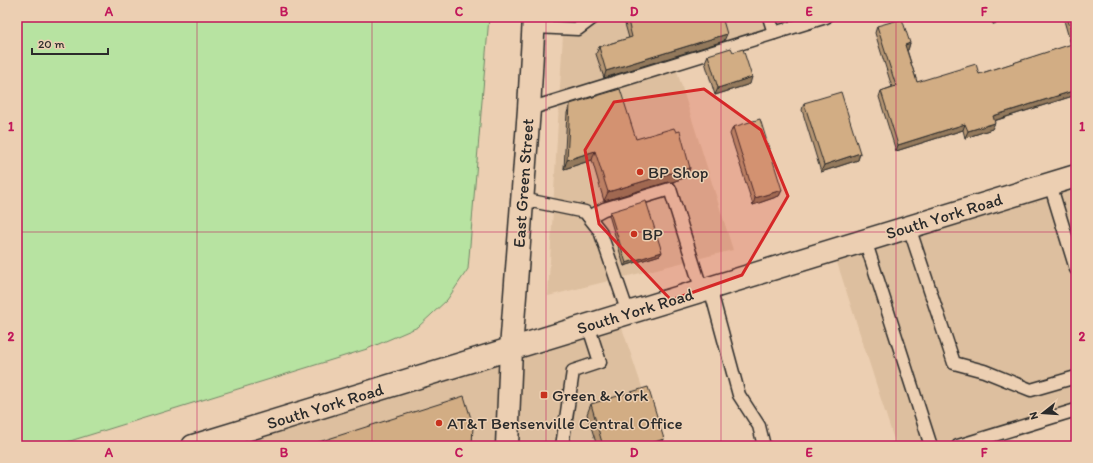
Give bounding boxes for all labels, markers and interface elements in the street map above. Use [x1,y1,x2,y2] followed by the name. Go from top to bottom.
[104,4,114,19] text: A
[280,4,289,19] text: B
[455,4,464,19] text: C
[630,4,639,19] text: D
[805,4,813,19] text: E
[981,4,988,19] text: F
[32,30,108,56] scale bar
[38,37,65,51] text: 20 m
[509,118,537,248] street label: East Green Street
[8,119,14,134] text: 1
[1079,119,1085,134] text: 1
[648,162,708,182] place label: BP Shop
[635,167,645,177] marker: BP Shop
[883,189,1005,243] street label: South York Road
[642,224,663,244] place label: BP
[629,229,639,239] marker: BP
[574,284,696,338] street label: South York Road
[8,329,15,344] text: 2
[1079,329,1086,344] text: 2
[264,379,386,433] street label: South York Road
[552,385,648,405] place label: Green & York
[539,390,549,400] marker: Green & York
[1023,393,1063,433] north arrow
[1027,410,1041,421] text: N
[447,413,683,433] place label: AT&T Bensenville Central Office
[434,418,444,428] marker: AT&T Bensenville Central Office
[104,445,114,460] text: A
[280,445,289,460] text: B
[455,445,464,460] text: C
[630,445,639,460] text: D
[805,445,813,460] text: E
[981,445,988,460] text: F

